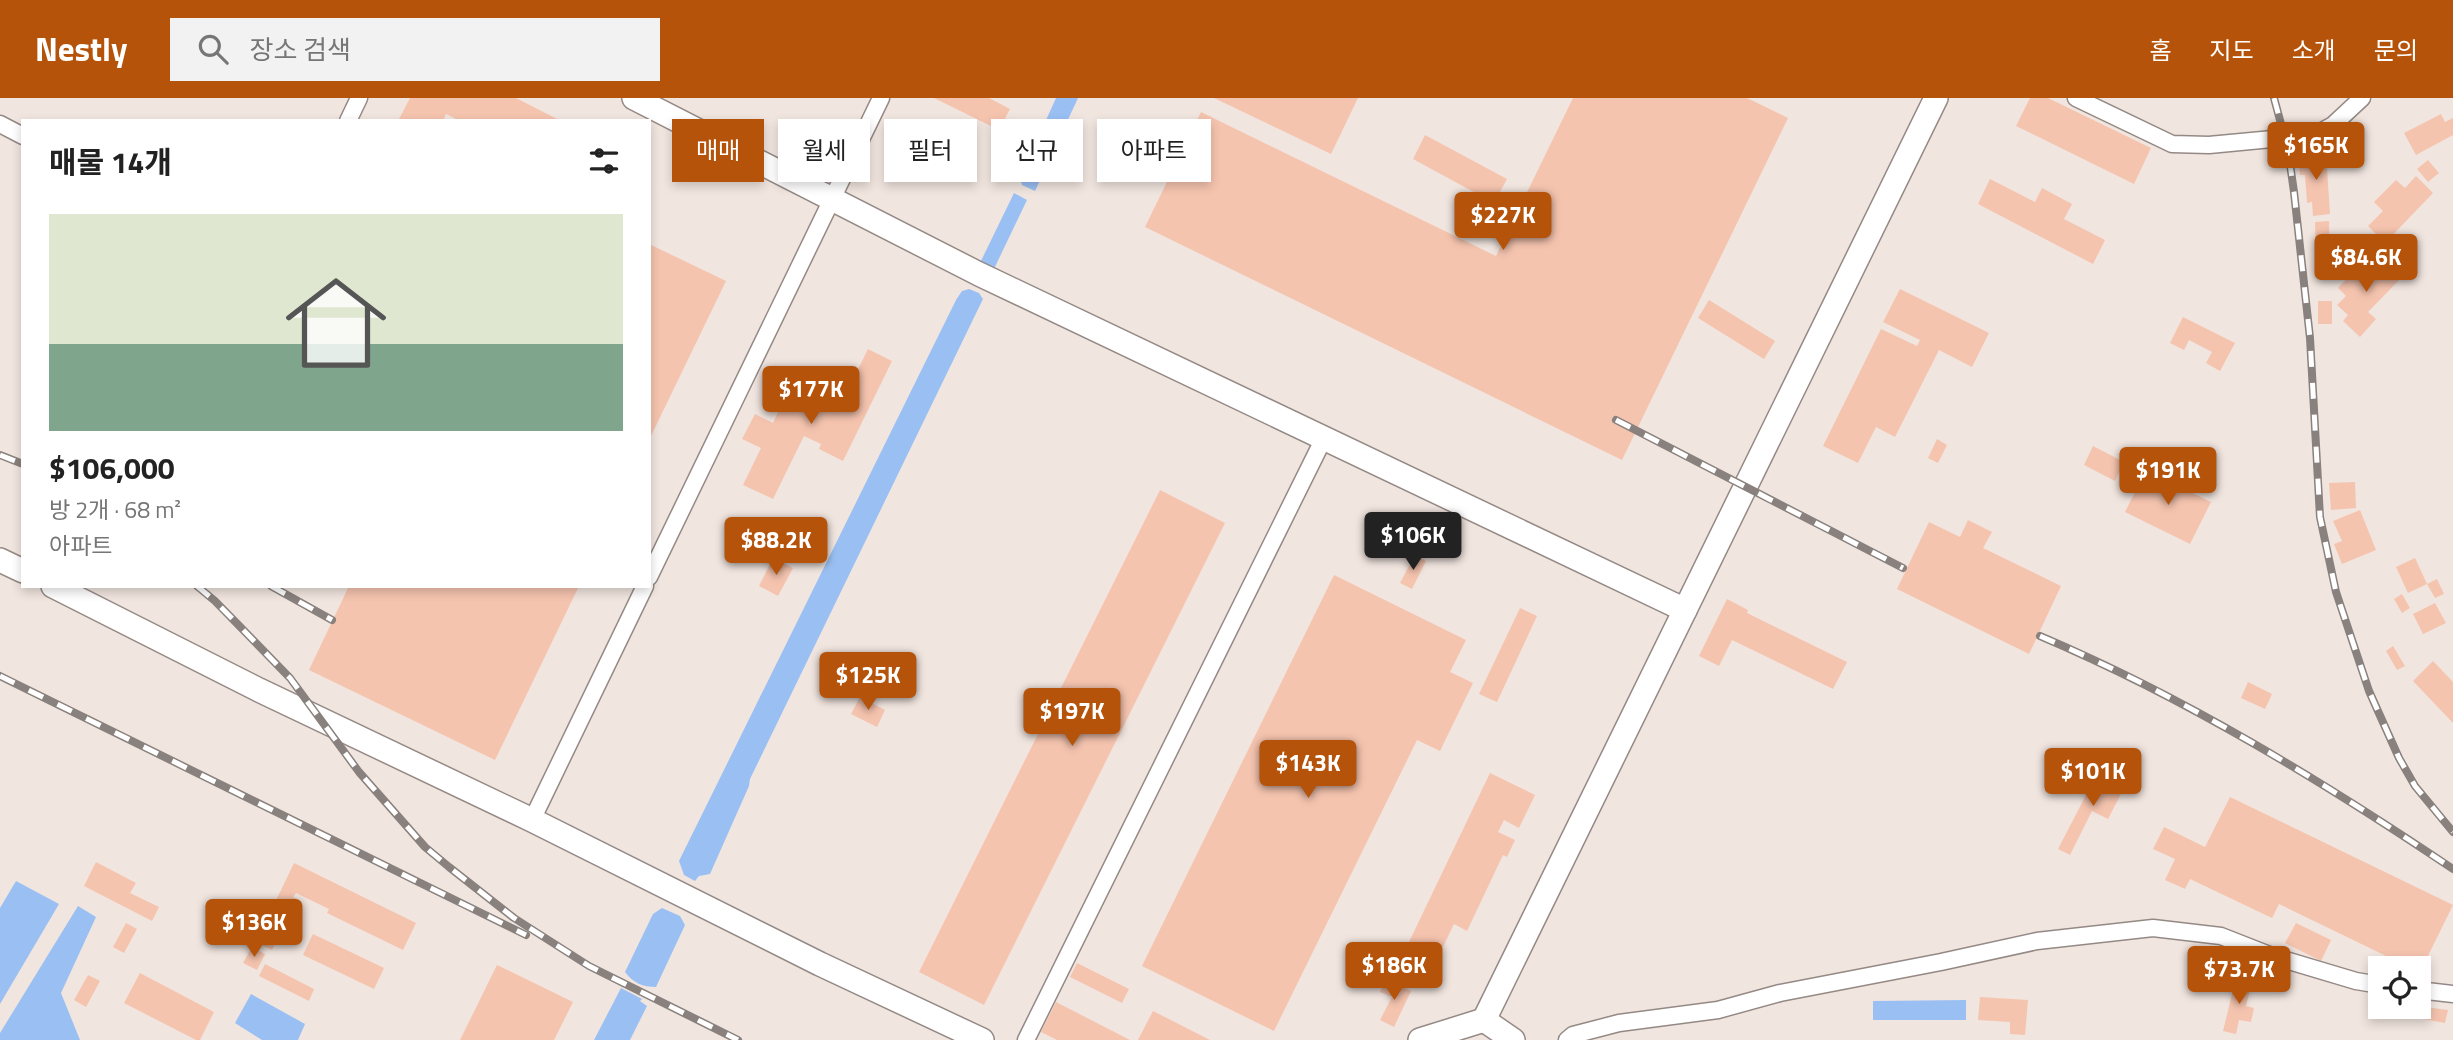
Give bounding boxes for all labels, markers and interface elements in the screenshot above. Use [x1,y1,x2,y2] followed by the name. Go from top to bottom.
[170,18,660,81] search box
[35,24,128,74] text: Nestly
[194,30,232,68] icon: search
[250,30,351,69] text: 장소 검색
[2149,32,2171,68] text: 홈
[2209,32,2254,68] text: 지도
[2292,32,2336,68] text: 소개
[2374,32,2418,68] text: 문의
[672,119,764,182] chip: 매매
[778,119,870,182] chip: 월세
[884,119,977,182] chip: 필터
[991,119,1083,182] chip: 신규
[1097,119,1211,182] chip: 아파트
[2267,122,2365,182] pin: $165K
[2283,127,2349,162] text: $165K
[49,139,172,185] text: 매물 14개
[585,142,623,180] icon: filters
[1454,192,1552,252] pin: $227K
[1470,197,1536,232] text: $227K
[2309,234,2423,294] pin: $84.6K
[2330,239,2402,274] text: $84.6K
[273,260,399,386] icon: home
[762,366,860,426] pin: $177K
[778,371,844,406] text: $177K
[49,445,175,491] text: $106,000
[2119,448,2217,507] pin: $191K
[2135,452,2201,487] text: $191K
[49,492,181,527] text: 방 2개 · 68 m²
[1364,512,1462,572] pin: $106K
[1380,517,1446,552] text: $106K
[719,518,833,577] pin: $88.2K
[740,522,812,557] text: $88.2K
[49,528,112,563] text: 아파트
[819,652,917,712] pin: $125K
[835,657,901,692] text: $125K
[1023,688,1121,748] pin: $197K
[1039,693,1105,728] text: $197K
[1259,740,1357,800] pin: $143K
[1275,745,1341,780] text: $143K
[2044,748,2142,808] pin: $101K
[2060,753,2126,788] text: $101K
[205,900,303,959] pin: $136K
[221,904,287,939] text: $136K
[1345,942,1443,1002] pin: $186K
[2182,946,2296,1006] pin: $73.7K
[1361,947,1427,982] text: $186K
[2203,951,2275,986] text: $73.7K
[2368,956,2431,1019] map controls
[2368,956,2431,1019] button: locate

